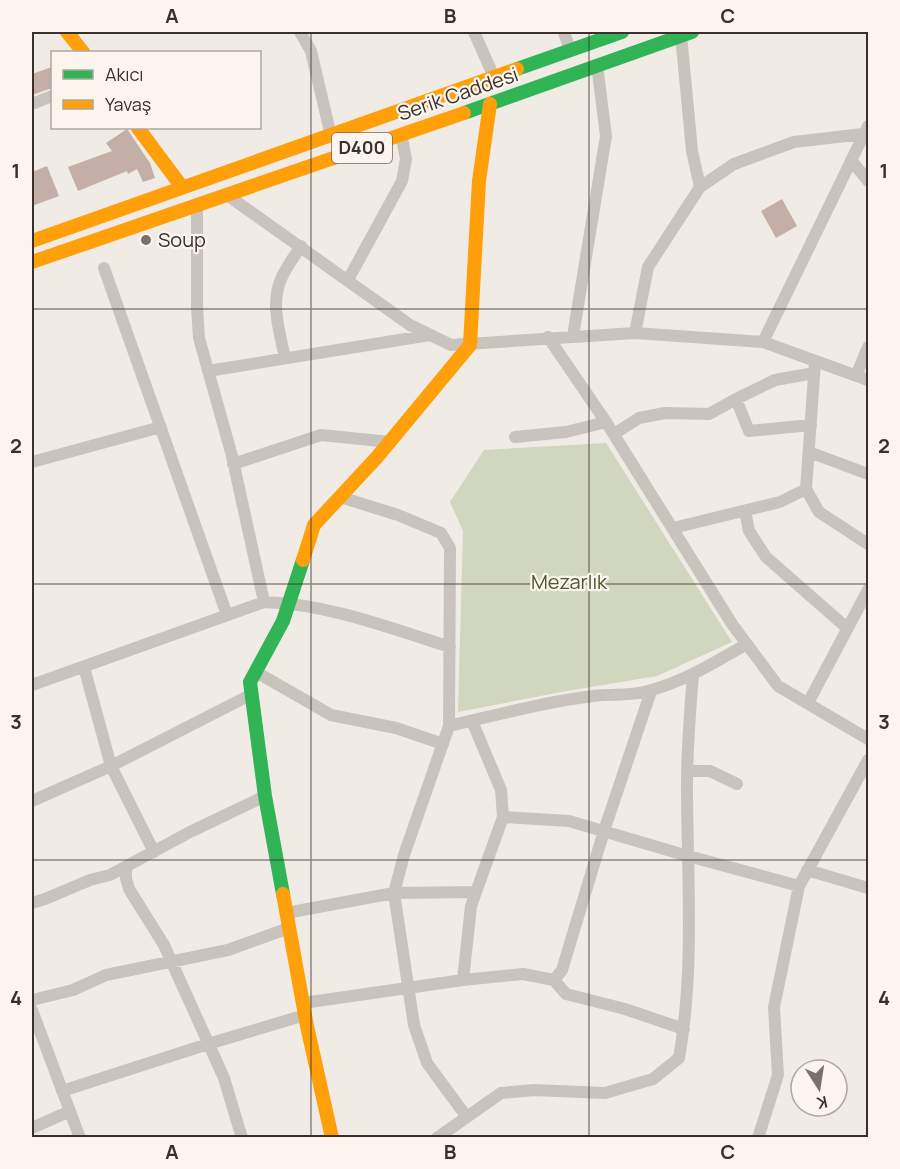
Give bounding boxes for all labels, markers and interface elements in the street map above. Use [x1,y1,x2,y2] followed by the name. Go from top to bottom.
[165,2,179,29] text: A
[444,2,457,29] text: B
[721,2,735,29] text: C
[51,51,261,129] legend
[394,60,522,127] street label: Serik Caddesi
[105,62,143,86] text: Akıcı
[105,92,151,116] text: Yavaş
[332,133,392,163] road number: D400
[12,157,20,184] text: 1
[880,157,888,184] text: 1
[158,226,206,253] place label: Soup
[139,233,153,247] marker: Soup
[10,432,22,459] text: 2
[878,432,890,459] text: 2
[531,568,608,595] park label: Mezarlık
[10,708,22,735] text: 3
[878,708,890,735] text: 3
[10,984,22,1011] text: 4
[878,984,890,1011] text: 4
[789,1058,849,1118] north arrow
[814,1091,829,1115] text: K
[165,1138,179,1165] text: A
[444,1138,457,1165] text: B
[721,1138,735,1165] text: C

